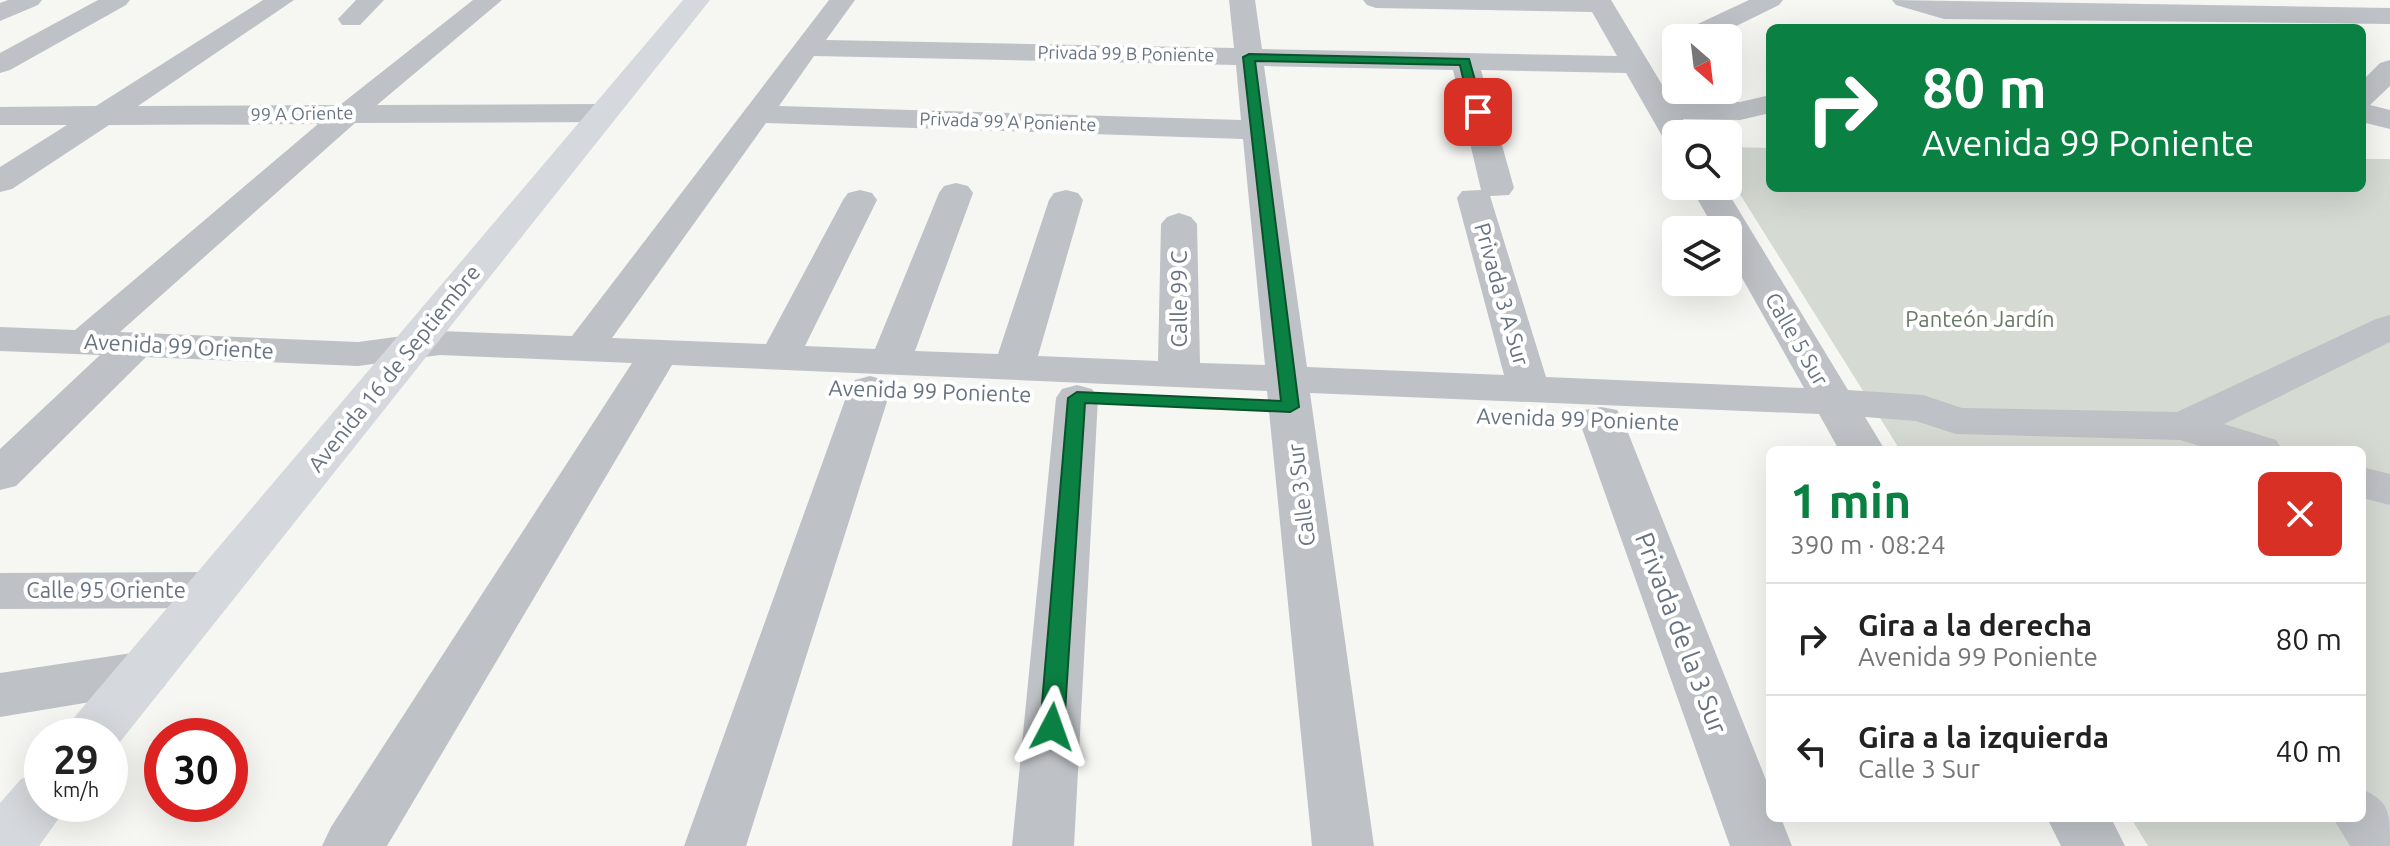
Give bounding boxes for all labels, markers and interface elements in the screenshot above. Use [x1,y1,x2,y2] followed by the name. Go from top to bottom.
[1662,24,1742,104] north arrow
[1662,24,1742,296] map controls
[1037,41,1215,65] street label: Privada 99 B Poniente
[1790,56,1894,160] icon: right
[1922,56,2047,119] text: 80 m
[1444,78,1512,146] pin
[1456,90,1500,134] icon: arrive
[251,102,353,124] street label: 99 A Oriente
[919,108,1097,134] street label: Privada 99 A Poniente
[1662,120,1742,200] button: search
[1922,122,2254,163] text: Avenida 99 Poniente
[1662,216,1742,296] button: layers
[1470,220,1535,369] street label: Privada 3 A Sur
[1166,251,1191,347] street label: Calle 99 C
[302,259,485,476] street label: Avenida 16 de Septiembre
[1761,288,1834,390] street label: Calle 5 Sur
[1905,306,2055,331] park label: Panteón Jardín
[83,328,275,363] street label: Avenida 99 Oriente
[828,374,1032,407] street label: Avenida 99 Poniente
[1476,402,1680,435] street label: Avenida 99 Poniente
[1282,442,1319,548] street label: Calle 3 Sur
[2258,472,2342,556] button: close
[1790,473,1911,527] text: 1 min
[1630,528,1733,738] street label: Privada de la 3 Sur
[1790,530,1946,559] text: 390 m · 08:24
[26,577,186,602] street label: Calle 95 Oriente
[1858,608,2092,642] text: Gira a la derecha
[1790,617,1834,661] icon: right
[2275,622,2342,656] text: 80 m
[1858,642,2098,671] text: Avenida 99 Poniente
[1010,685,1094,769] position arrow
[144,718,248,822] speed limit sign: 30
[1858,720,2109,754] text: Gira a la izquierda
[1790,729,1834,773] icon: left
[2275,734,2342,768] text: 40 m
[53,737,99,782] text: 29
[1858,754,1980,783] text: Calle 3 Sur
[53,778,99,801] text: km/h

